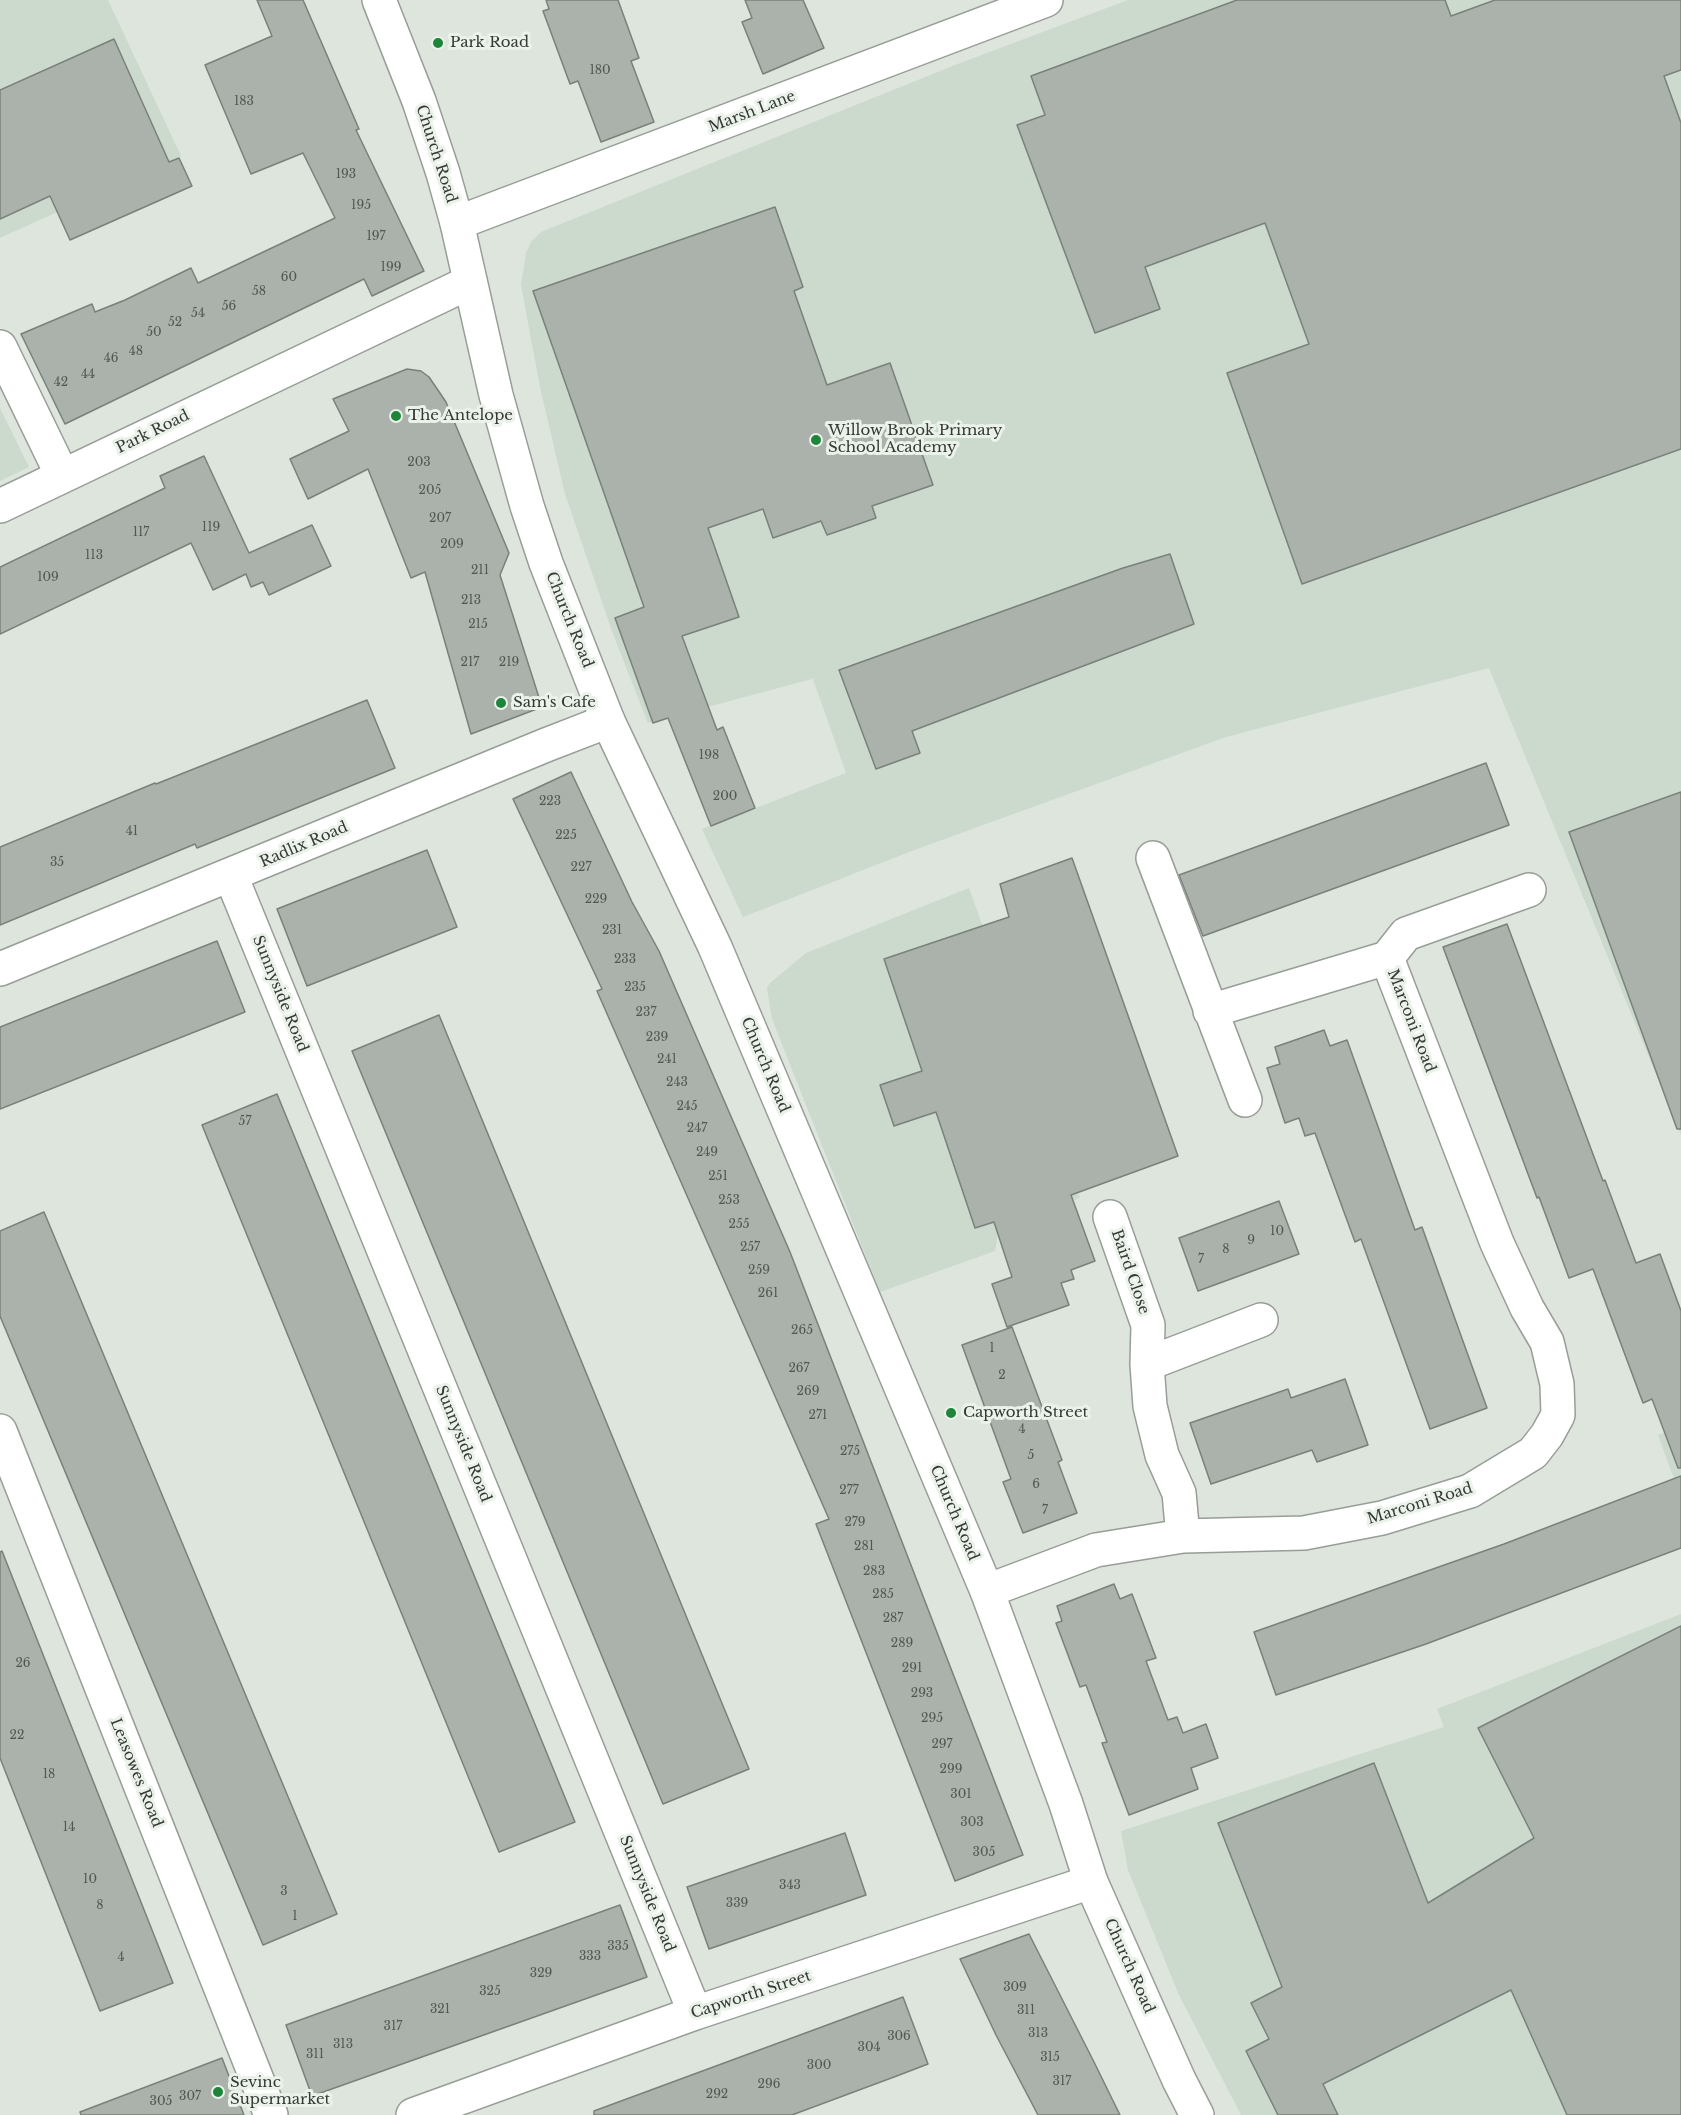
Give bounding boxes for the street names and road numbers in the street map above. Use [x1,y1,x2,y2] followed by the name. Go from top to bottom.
[706,87,798,137] street label: Marsh Lane
[412,103,460,205] street label: Church Road
[114,407,192,457] street label: Park Road
[542,569,596,671] street label: Church Road
[257,818,351,872] street label: Radlix Road
[248,933,312,1055] street label: Sunnyside Road
[1383,967,1439,1075] street label: Marconi Road
[737,1015,793,1115] street label: Church Road
[1107,1227,1153,1317] street label: Baird Close
[431,1383,495,1505] street label: Sunnyside Road
[926,1463,982,1563] street label: Church Road
[1365,1479,1475,1529] street label: Marconi Road
[106,1716,166,1830] street label: Leasowes Road
[615,1833,679,1955] street label: Sunnyside Road
[1100,1916,1158,2016] street label: Church Road
[689,1967,813,2023] street label: Capworth Street

